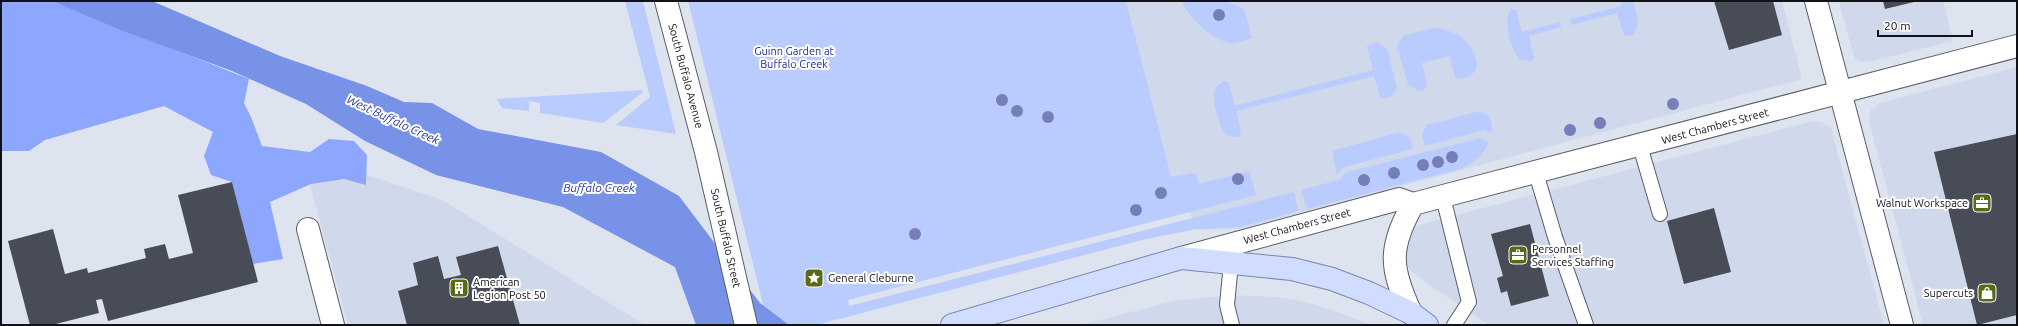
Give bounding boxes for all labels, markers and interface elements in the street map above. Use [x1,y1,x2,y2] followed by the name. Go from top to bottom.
[1878,12,1972,38] scale bar
[1884,19,1911,32] text: 20 m
[666,22,706,130] street label: South Buffalo Avenue
[754,45,835,70] park label: Guinn Garden at Buffalo Creek
[344,92,442,148] water label: West Buffalo Creek
[1660,106,1771,146] street label: West Chambers Street
[563,181,636,195] water label: Buffalo Creek
[709,187,743,289] street label: South Buffalo Street
[1971,192,1993,214] office icon: Walnut Workspace
[1876,197,1968,209] place label: Walnut Workspace
[1242,206,1353,246] street label: West Chambers Street
[1532,243,1614,268] place label: Personnel Services Staffing
[1507,244,1529,266] office icon: Personnel Services Staffing
[803,267,825,289] place icon: General Cleburne
[828,272,914,284] place label: General Cleburne
[473,276,546,301] place label: American Legion Post 50
[448,277,470,299] building icon: American Legion Post 50
[1976,282,1998,304] shop icon: Supercuts
[1924,287,1973,299] place label: Supercuts

